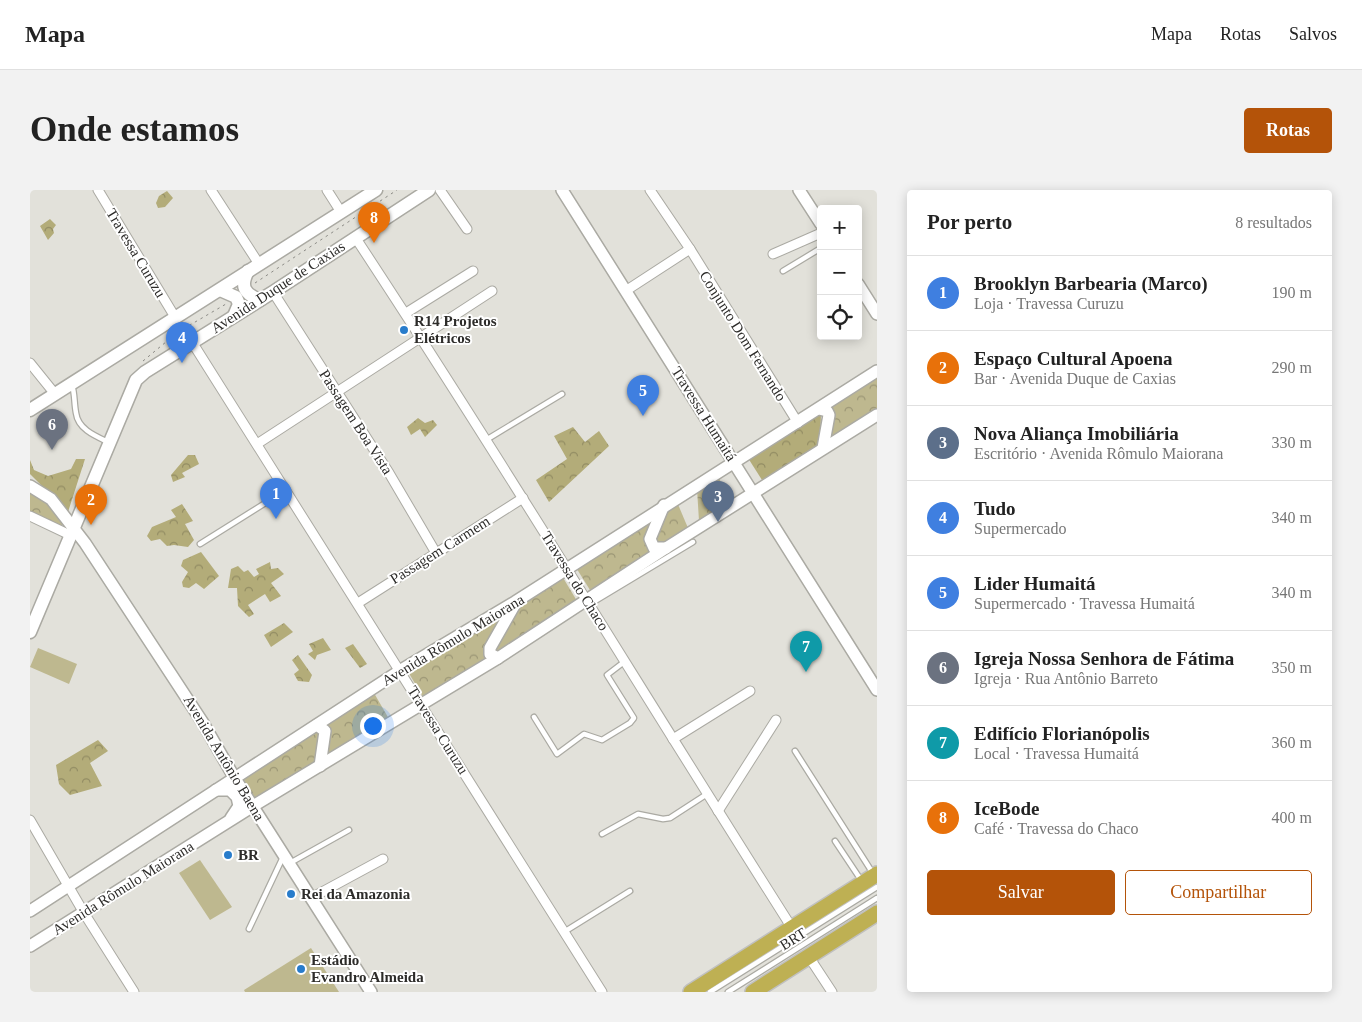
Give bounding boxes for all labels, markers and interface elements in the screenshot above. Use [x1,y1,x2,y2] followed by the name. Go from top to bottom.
[25,21,85,47] text: Mapa
[1151,24,1192,44] text: Mapa
[1220,24,1261,44] text: Rotas
[1289,24,1337,44] text: Salvos
[1244,108,1332,153] button: Rotas
[30,110,239,149] text: Onde estamos
[358,202,390,243] pin: 8
[817,205,862,340] map controls
[817,205,862,250] button: +
[103,206,169,301] street label: Travessa Curuzu
[927,210,1012,234] text: Por perto
[1235,214,1312,231] text: 8 resultados
[208,238,348,336] street label: Avenida Duque de Caxias
[817,250,862,295] button: −
[696,268,790,404] street label: Conjunto Dom Fernando
[974,273,1208,294] text: Brooklyn Barbearia (Marco)
[939,284,947,301] text: 1
[1272,284,1312,301] text: 190 m
[817,295,862,340] button: locate
[974,295,1124,312] text: Loja · Travessa Curuzu
[414,313,497,346] place label: R14 Projetos Elétricos
[166,322,198,363] pin: 4
[398,324,410,336] marker: R14 Projetos Elétricos
[974,348,1172,369] text: Espaço Cultural Apoena
[939,359,947,376] text: 2
[1272,359,1312,376] text: 290 m
[669,364,740,464] street label: Travessa Humaitá
[316,367,396,478] street label: Passagem Boa Vista
[974,370,1176,387] text: Bar · Avenida Duque de Caxias
[627,375,659,416] pin: 5
[36,409,68,450] pin: 6
[974,423,1179,444] text: Nova Aliança Imobiliária
[939,434,947,451] text: 3
[1272,434,1312,451] text: 330 m
[974,445,1223,462] text: Escritório · Avenida Rômulo Maiorana
[260,478,292,519] pin: 1
[702,481,734,522] pin: 3
[75,484,107,525] pin: 2
[974,498,1016,519] text: Tudo
[939,509,947,526] text: 4
[1272,509,1312,526] text: 340 m
[387,513,493,587] street label: Passagem Carmem
[974,520,1066,537] text: Supermercado
[538,529,612,633] street label: Travessa do Chaco
[974,573,1096,594] text: Lider Humaitá
[939,584,947,601] text: 5
[1272,584,1312,601] text: 340 m
[379,591,527,689] street label: Avenida Rômulo Maiorana
[974,595,1195,612] text: Supermercado · Travessa Humaitá
[790,631,822,672] pin: 7
[974,648,1234,669] text: Igreja Nossa Senhora de Fátima
[939,659,947,676] text: 6
[1272,659,1312,676] text: 350 m
[974,670,1158,687] text: Igreja · Rua Antônio Barreto
[405,683,472,777] street label: Travessa Curuzu
[180,693,268,824] street label: Avenida Antônio Baena
[360,713,386,739] your location
[974,723,1150,744] text: Edifício Florianópolis
[939,734,947,751] text: 7
[1272,734,1312,751] text: 360 m
[974,745,1139,762] text: Local · Travessa Humaitá
[974,798,1039,819] text: IceBode
[939,809,947,826] text: 8
[1272,809,1312,826] text: 400 m
[974,820,1138,837] text: Café · Travessa do Chaco
[50,838,197,938] street label: Avenida Rômulo Maiorana
[238,847,259,863] place label: BR
[222,849,234,861] marker: BR
[927,870,1115,915] button: Salvar
[1125,870,1312,915] button: Compartilhar
[301,886,411,902] place label: Rei da Amazonia
[285,888,297,900] marker: Rei da Amazonia
[777,925,809,953] street label: BRT
[311,952,424,985] place label: Estádio Evandro Almeida
[295,963,307,975] marker: Estádio Evandro Almeida

